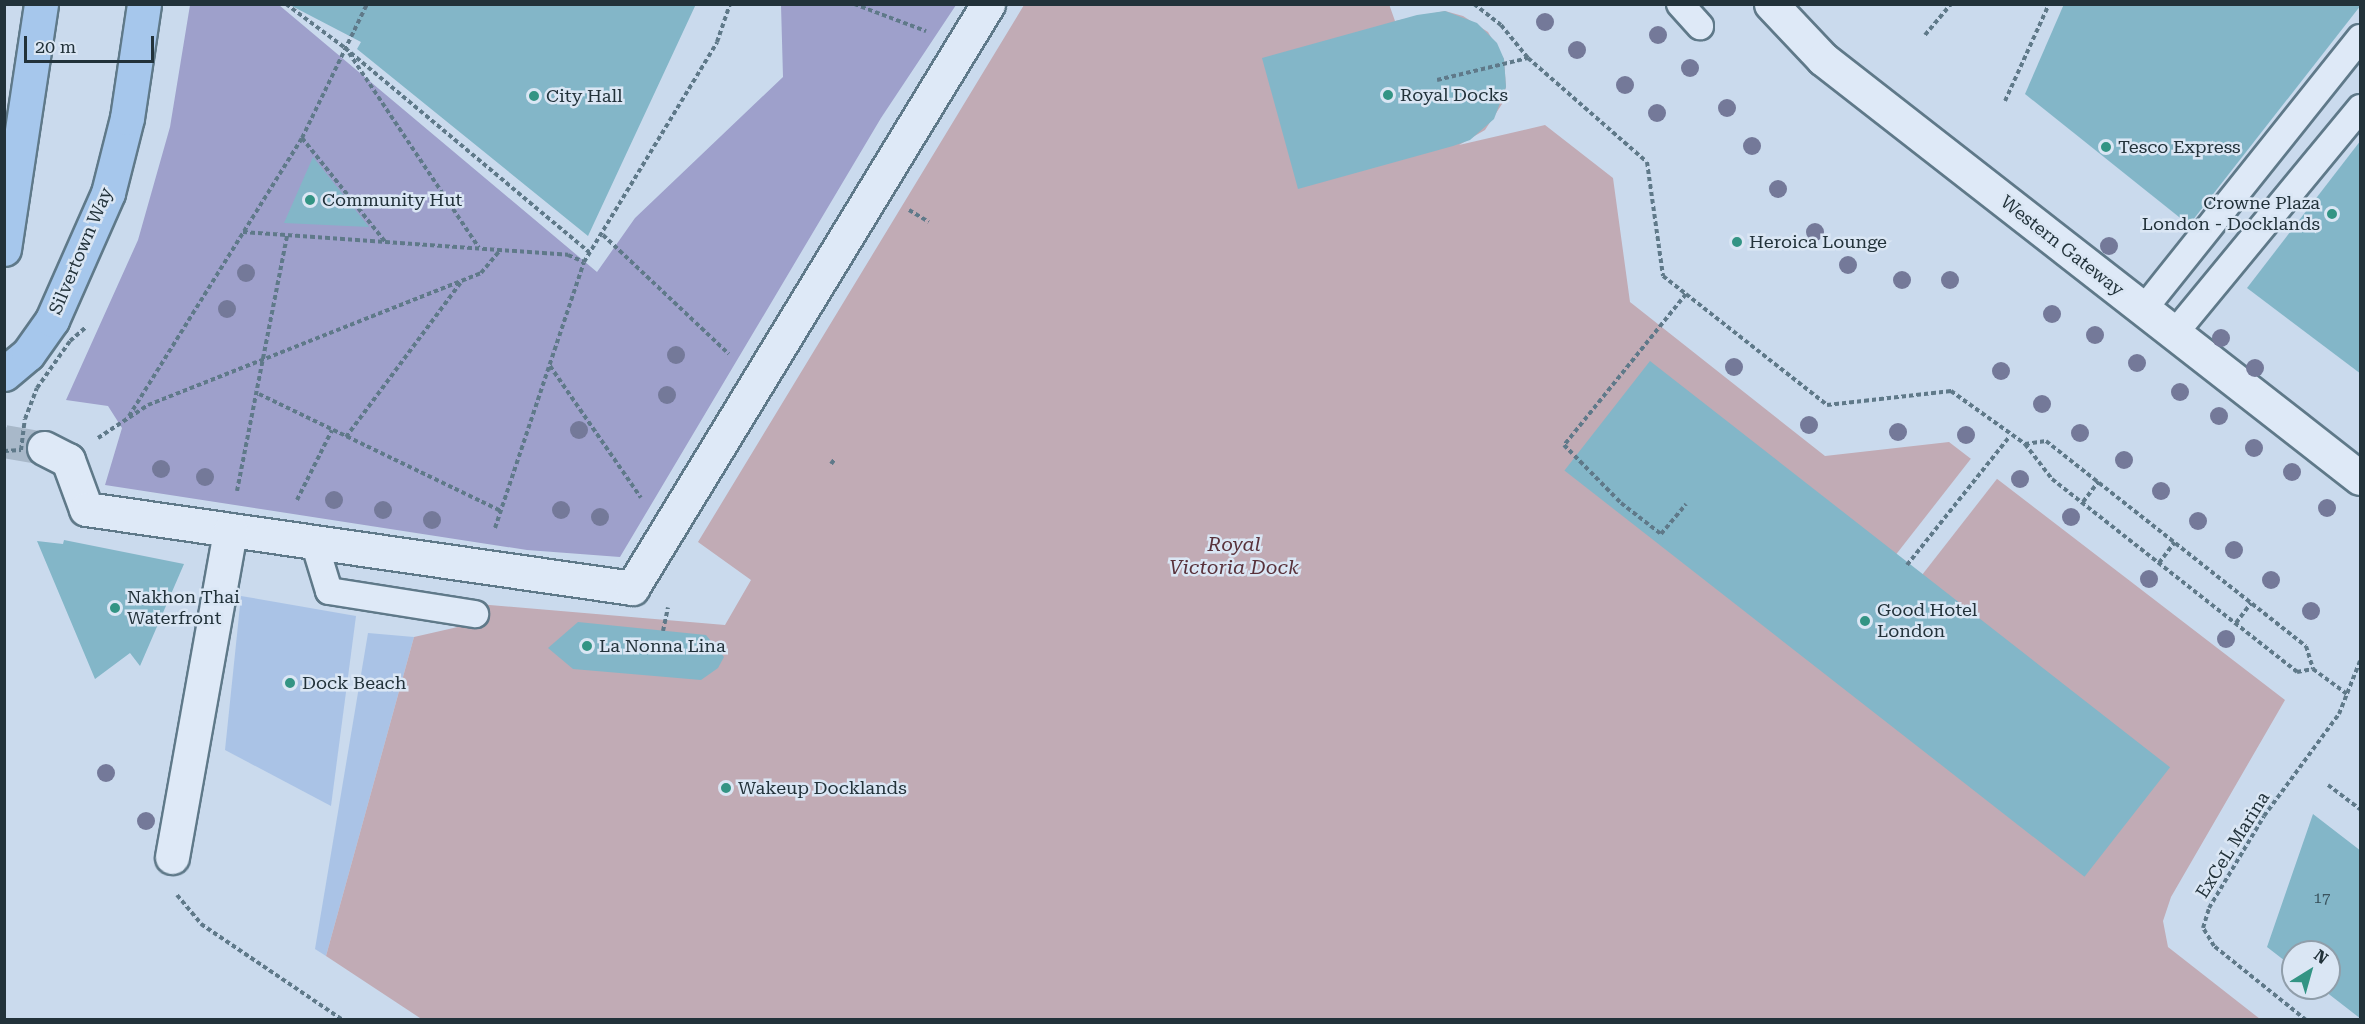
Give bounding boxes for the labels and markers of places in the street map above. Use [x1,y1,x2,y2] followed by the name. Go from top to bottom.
[1400,84,1508,106] place label: Royal Docks
[546,85,623,107] place label: City Hall
[1381,88,1395,102] marker: Royal Docks
[527,89,541,103] marker: City Hall
[2118,136,2241,158] place label: Tesco Express
[2099,140,2113,154] marker: Tesco Express
[322,189,462,211] place label: Community Hut
[303,193,317,207] marker: Community Hut
[2142,193,2320,236] place label: Crowne Plaza London - Docklands
[2325,207,2339,221] marker: Crowne Plaza London - Docklands
[1749,231,1887,253] place label: Heroica Lounge
[1730,235,1744,249] marker: Heroica Lounge
[127,587,240,630] place label: Nakhon Thai Waterfront
[1877,600,1977,642] place label: Good Hotel London
[108,601,122,615] marker: Nakhon Thai Waterfront
[1858,614,1872,628] marker: Good Hotel London
[599,635,726,657] place label: La Nonna Lina
[580,639,594,653] marker: La Nonna Lina
[302,672,406,694] place label: Dock Beach
[283,676,297,690] marker: Dock Beach
[738,777,907,799] place label: Wakeup Docklands
[719,781,733,795] marker: Wakeup Docklands

